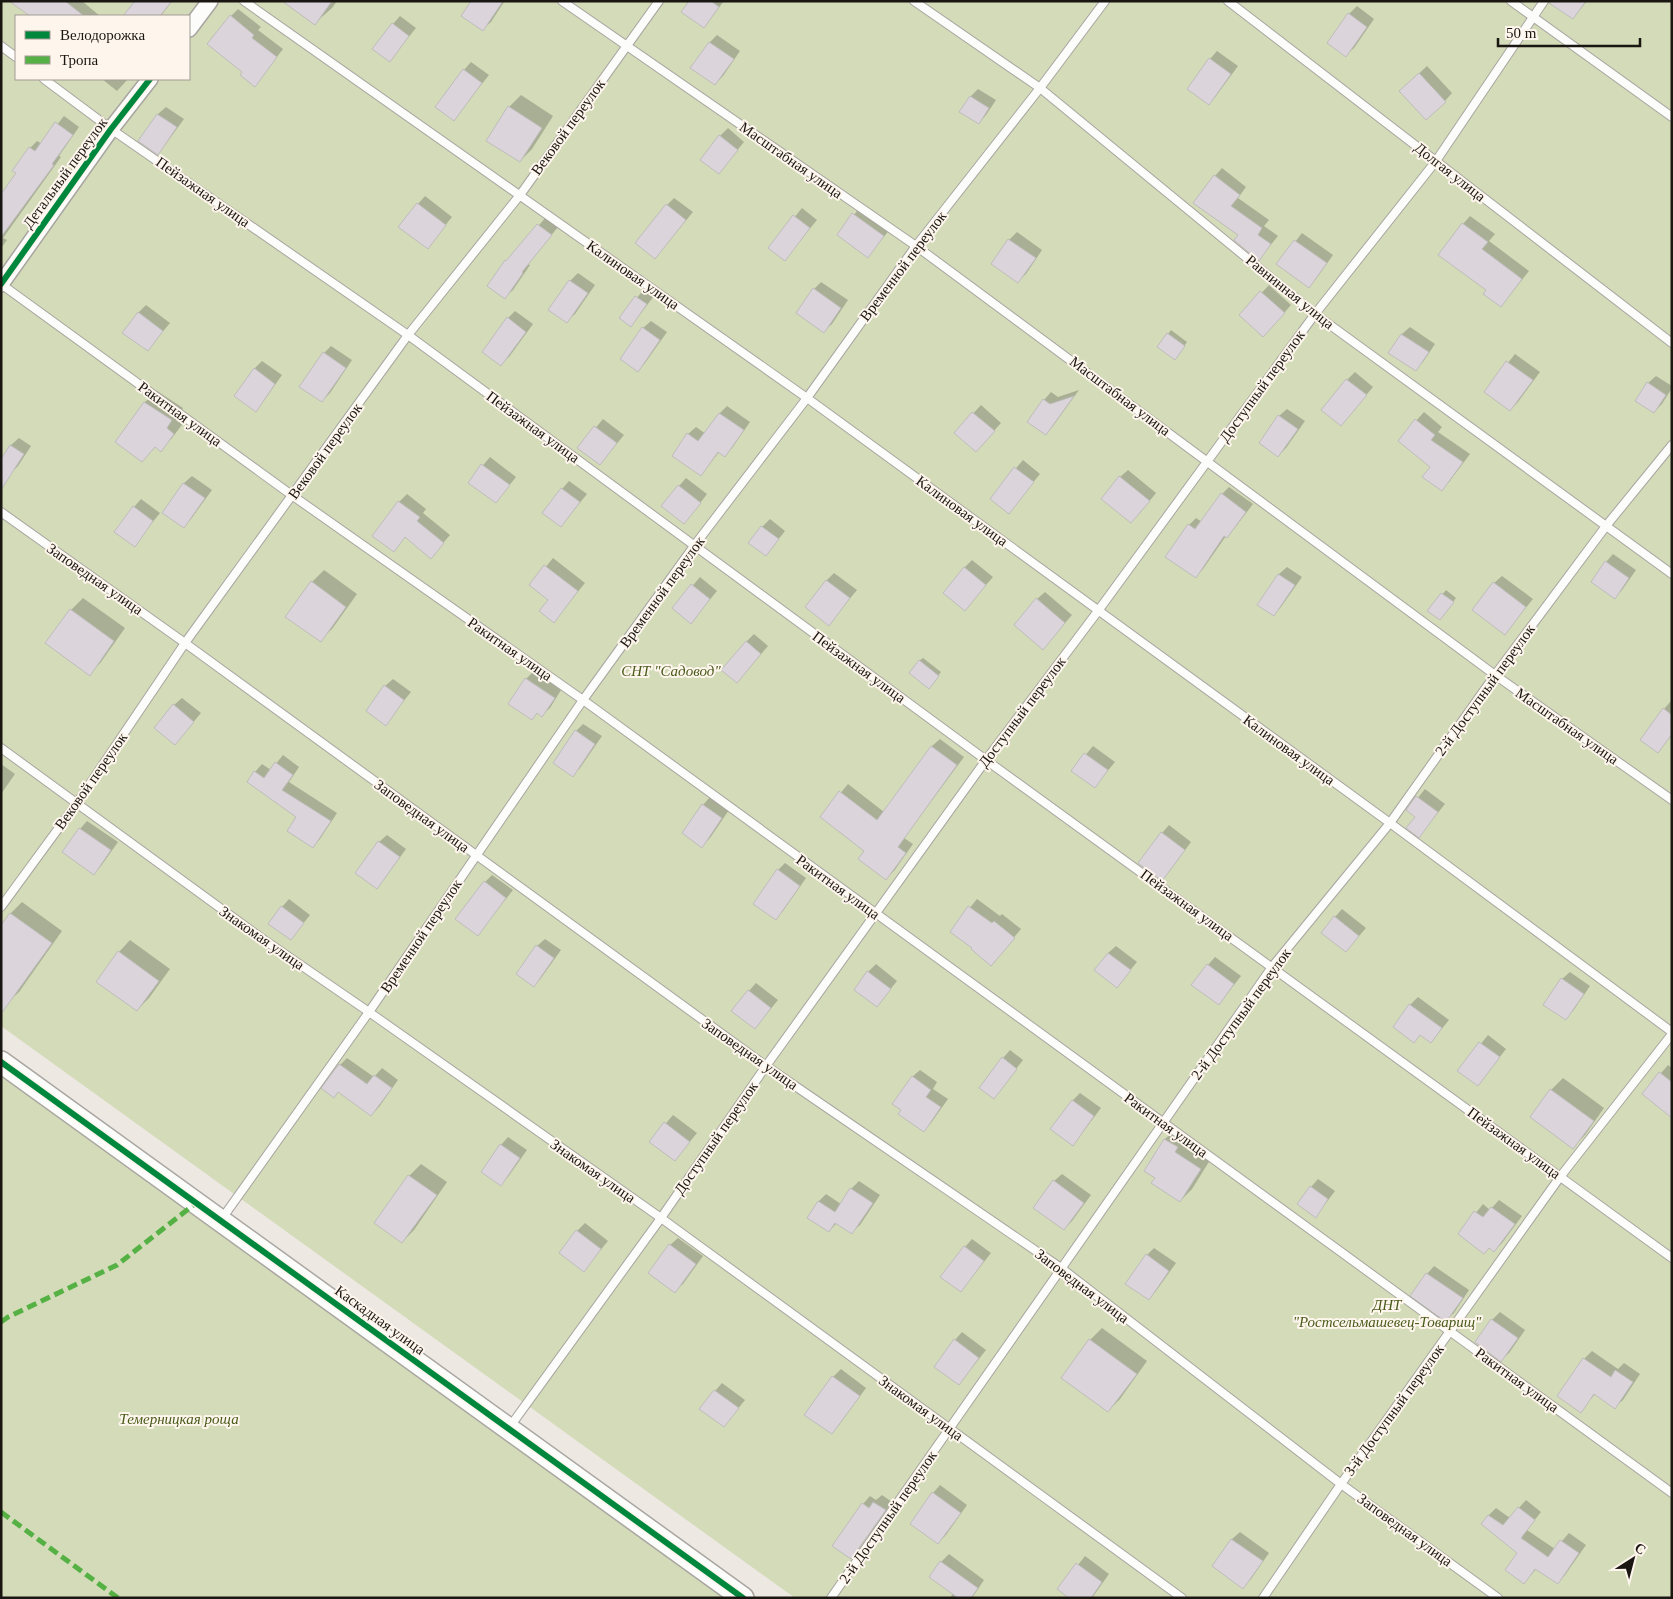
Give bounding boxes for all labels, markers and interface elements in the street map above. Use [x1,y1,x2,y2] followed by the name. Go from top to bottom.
[15,15,190,80] legend
[1498,15,1640,47] scale bar
[1506,25,1537,41] text: 50 m
[60,27,145,43] text: Велодорожка
[60,52,99,68] text: Тропа
[528,75,609,178] street label: Вековой переулок
[20,114,111,231] street label: Детальный переулок
[737,119,846,202] street label: Масштабная улица
[1411,139,1489,205] street label: Долгая улица
[153,154,253,231] street label: Пейзажная улица
[857,207,950,324] street label: Временной переулок
[584,237,682,313] street label: Калиновая улица
[1243,252,1337,333] street label: Равнинная улица
[1216,326,1308,445] street label: Доступный переулок
[1067,353,1174,439] street label: Масштабная улица
[135,378,225,450] street label: Ракитная улица
[483,388,583,466] street label: Пейзажная улица
[285,399,366,502] street label: Вековой переулок
[913,473,1011,550] street label: Калиновая улица
[616,533,708,651] street label: Временной переулок
[44,540,146,618] street label: Заповедная улица
[465,614,556,684] street label: Ракитная улица
[1432,621,1538,759] street label: 2-й Доступный переулок
[809,628,909,706] street label: Пейзажная улица
[975,653,1069,770] street label: Доступный переулок
[621,663,721,679] park label: СНТ "Садовод"
[1513,685,1622,768] street label: Масштабная улица
[1240,712,1338,789] street label: Калиновая улица
[52,729,131,832] street label: Вековой переулок
[372,776,473,856] street label: Заповедная улица
[793,851,883,923] street label: Ракитная улица
[1137,866,1237,944] street label: Пейзажная улица
[377,876,465,996] street label: Временной переулок
[217,903,308,973] street label: Знакомая улица
[1188,945,1294,1083] street label: 2-й Доступный переулок
[699,1015,801,1093] street label: Заповедная улица
[671,1078,761,1198] street label: Доступный переулок
[1121,1089,1211,1161] street label: Ракитная улица
[1464,1104,1564,1182] street label: Пейзажная улица
[548,1136,639,1206] street label: Знакомая улица
[1032,1246,1132,1327] street label: Заповедная улица
[332,1282,428,1358] street label: Каскадная улица
[1293,1297,1482,1330] park label: ДНТ "Ростсельмашевец-Товарищ"
[1341,1341,1447,1479] street label: 3-й Доступный переулок
[1472,1344,1562,1416] street label: Ракитная улица
[876,1372,966,1444] street label: Знакомая улица
[119,1411,239,1427] park label: Темерницкая роща
[836,1447,940,1586] street label: 2-й Доступный переулок
[1355,1490,1456,1570] street label: Заповедная улица
[1608,1534,1658,1584] north arrow
[1632,1540,1649,1558] text: С

